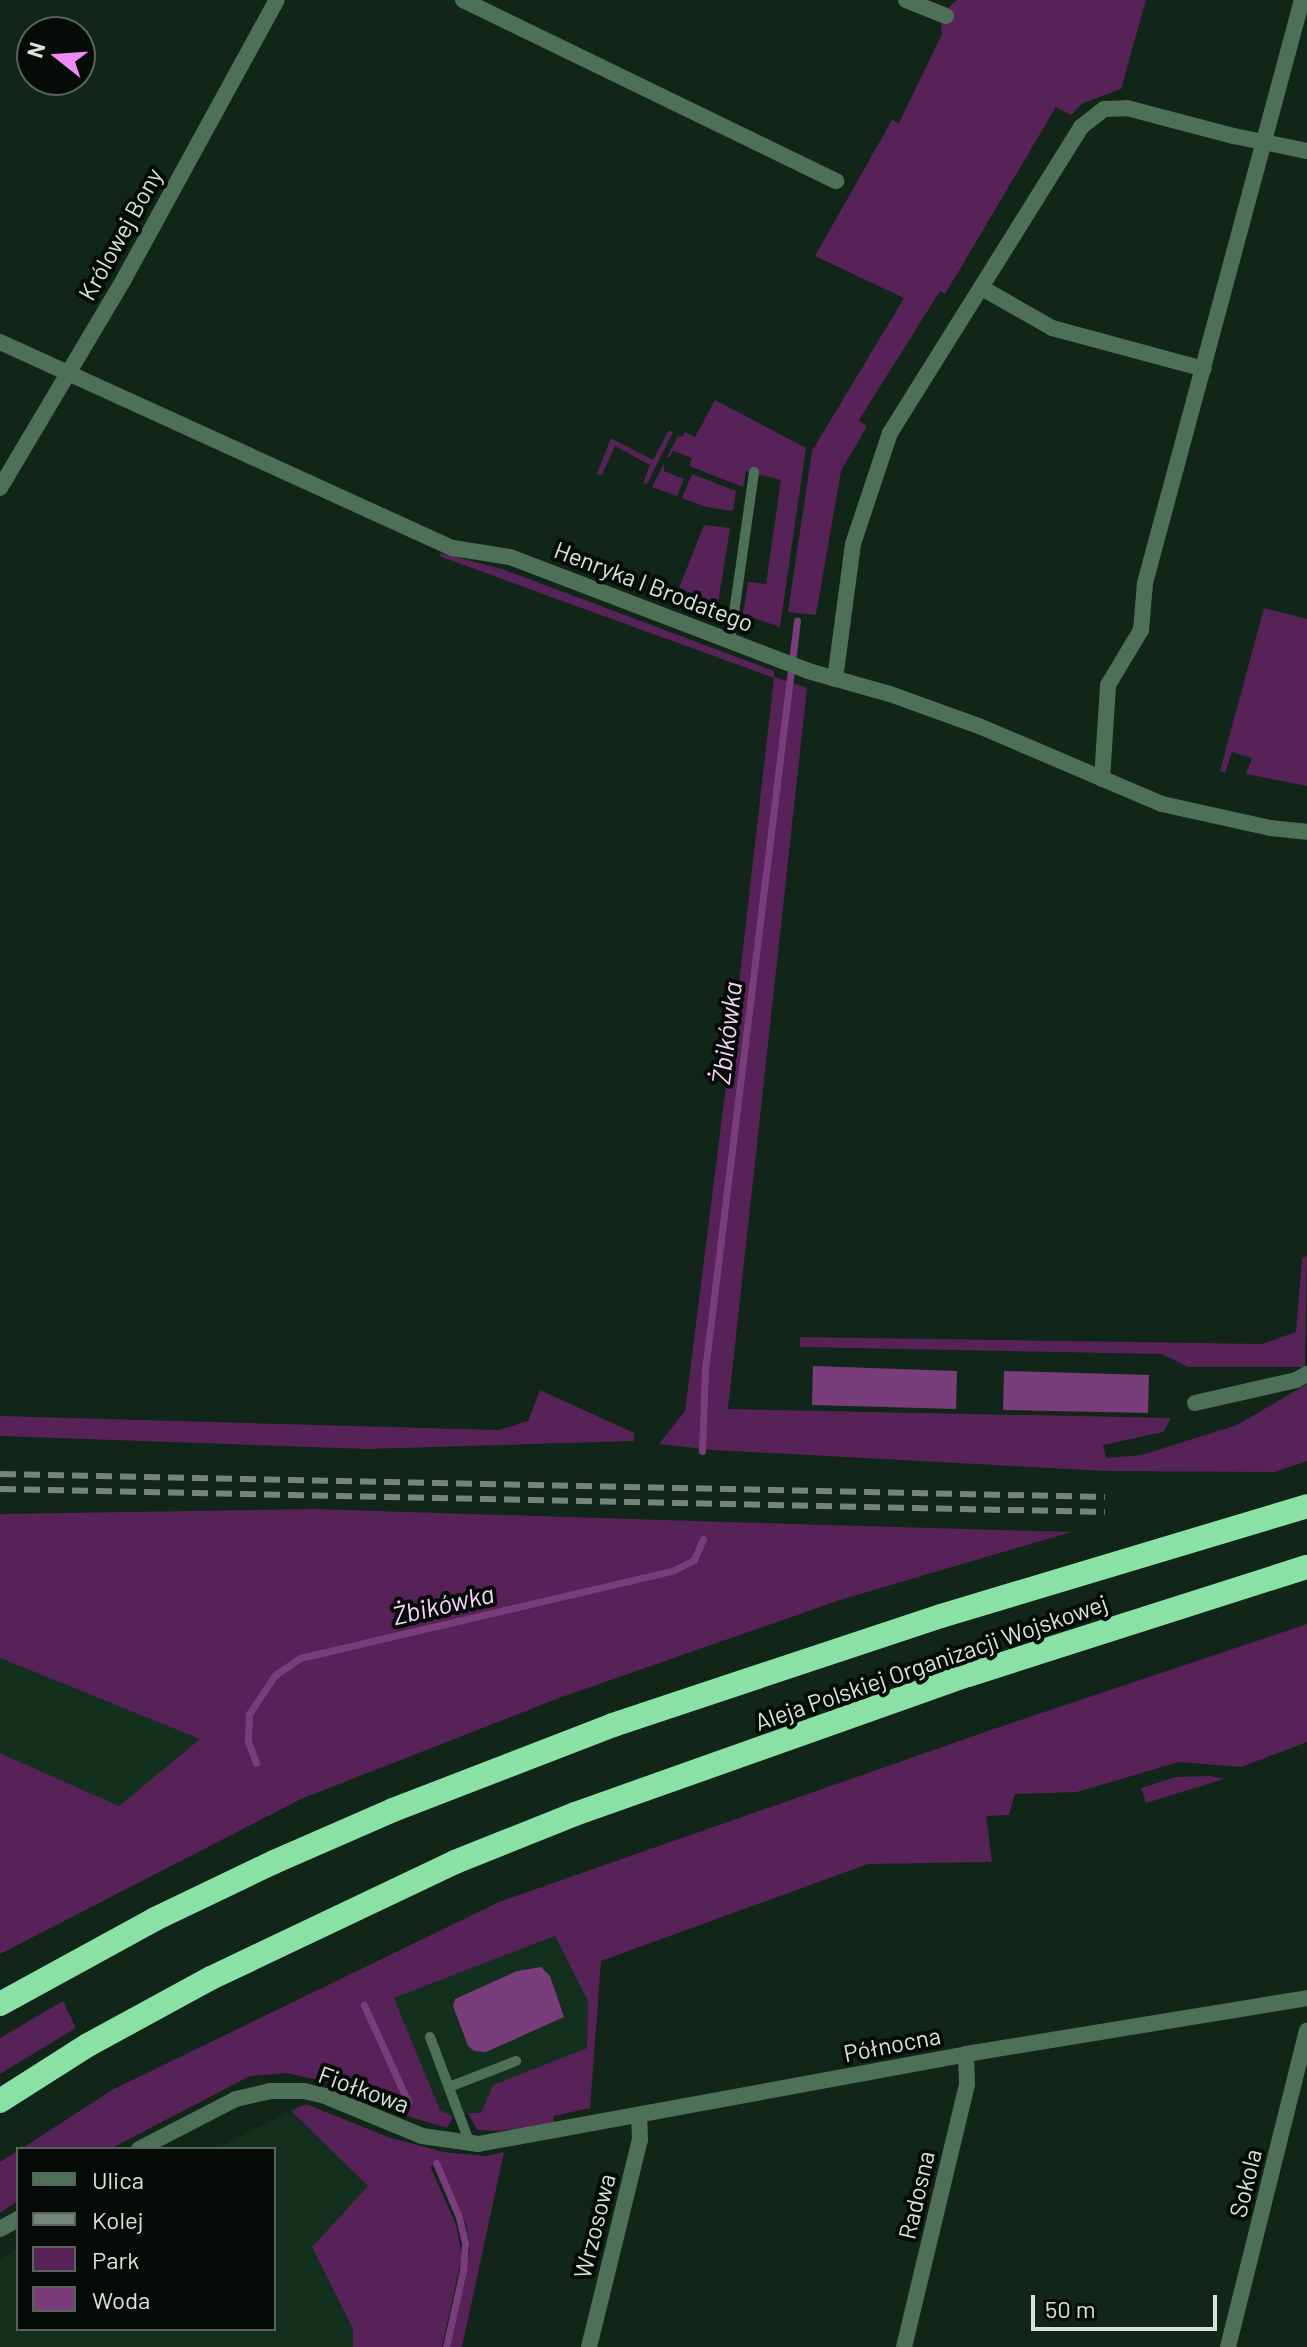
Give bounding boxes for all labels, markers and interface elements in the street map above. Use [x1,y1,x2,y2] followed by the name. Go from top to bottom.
[16,16,96,96] north arrow
[20,39,50,60] text: N
[72,163,168,305] street label: Królowej Bony
[550,535,758,637] street label: Henryka I Brodatego
[704,980,748,1086] water label: Żbikówka
[389,1577,497,1631] water label: Żbikówka
[751,1588,1111,1736] street label: Aleja Polskiej Organizacji Wojskowej
[841,2020,943,2068] street label: Północna
[315,2059,413,2119] street label: Fiołkowa
[1223,2146,1267,2220] street label: Sokola
[16,2147,276,2331] legend
[892,2148,940,2242] street label: Radosna
[92,2165,144,2194] text: Ulica
[567,2171,621,2281] street label: Wrzosowa
[92,2205,144,2234] text: Kolej
[92,2245,139,2274] text: Park
[1035,2279,1221,2329] scale bar
[92,2285,150,2314] text: Woda
[1045,2294,1096,2323] text: 50 m

